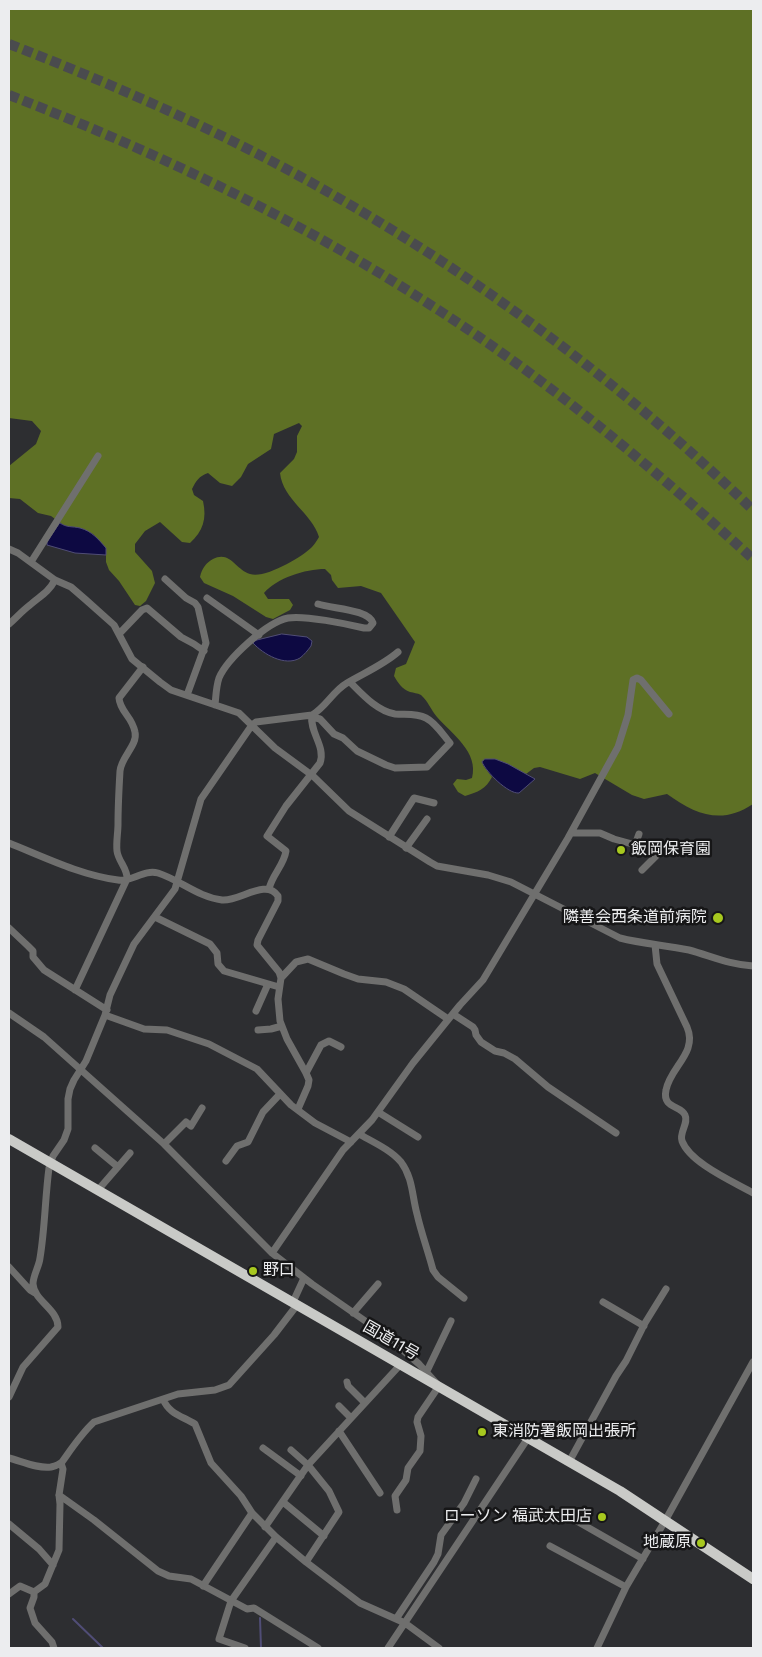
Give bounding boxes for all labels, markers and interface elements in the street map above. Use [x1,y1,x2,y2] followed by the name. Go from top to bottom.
[631,840,711,860] place label: 飯岡保育園
[615,844,627,856] marker: 飯岡保育園
[563,908,707,928] place label: 隣善会西条道前病院
[711,911,725,925] marker: 隣善会西条道前病院
[263,1261,295,1281] place label: 野口
[247,1265,259,1277] marker: 野口
[360,1317,422,1365] street label: 国道11号
[492,1422,636,1442] place label: 東消防署飯岡出張所
[476,1426,488,1438] marker: 東消防署飯岡出張所
[444,1507,592,1527] place label: ローソン 福武太田店
[596,1511,608,1523] marker: ローソン 福武太田店
[643,1533,691,1553] place label: 地蔵原
[695,1537,707,1549] marker: 地蔵原

